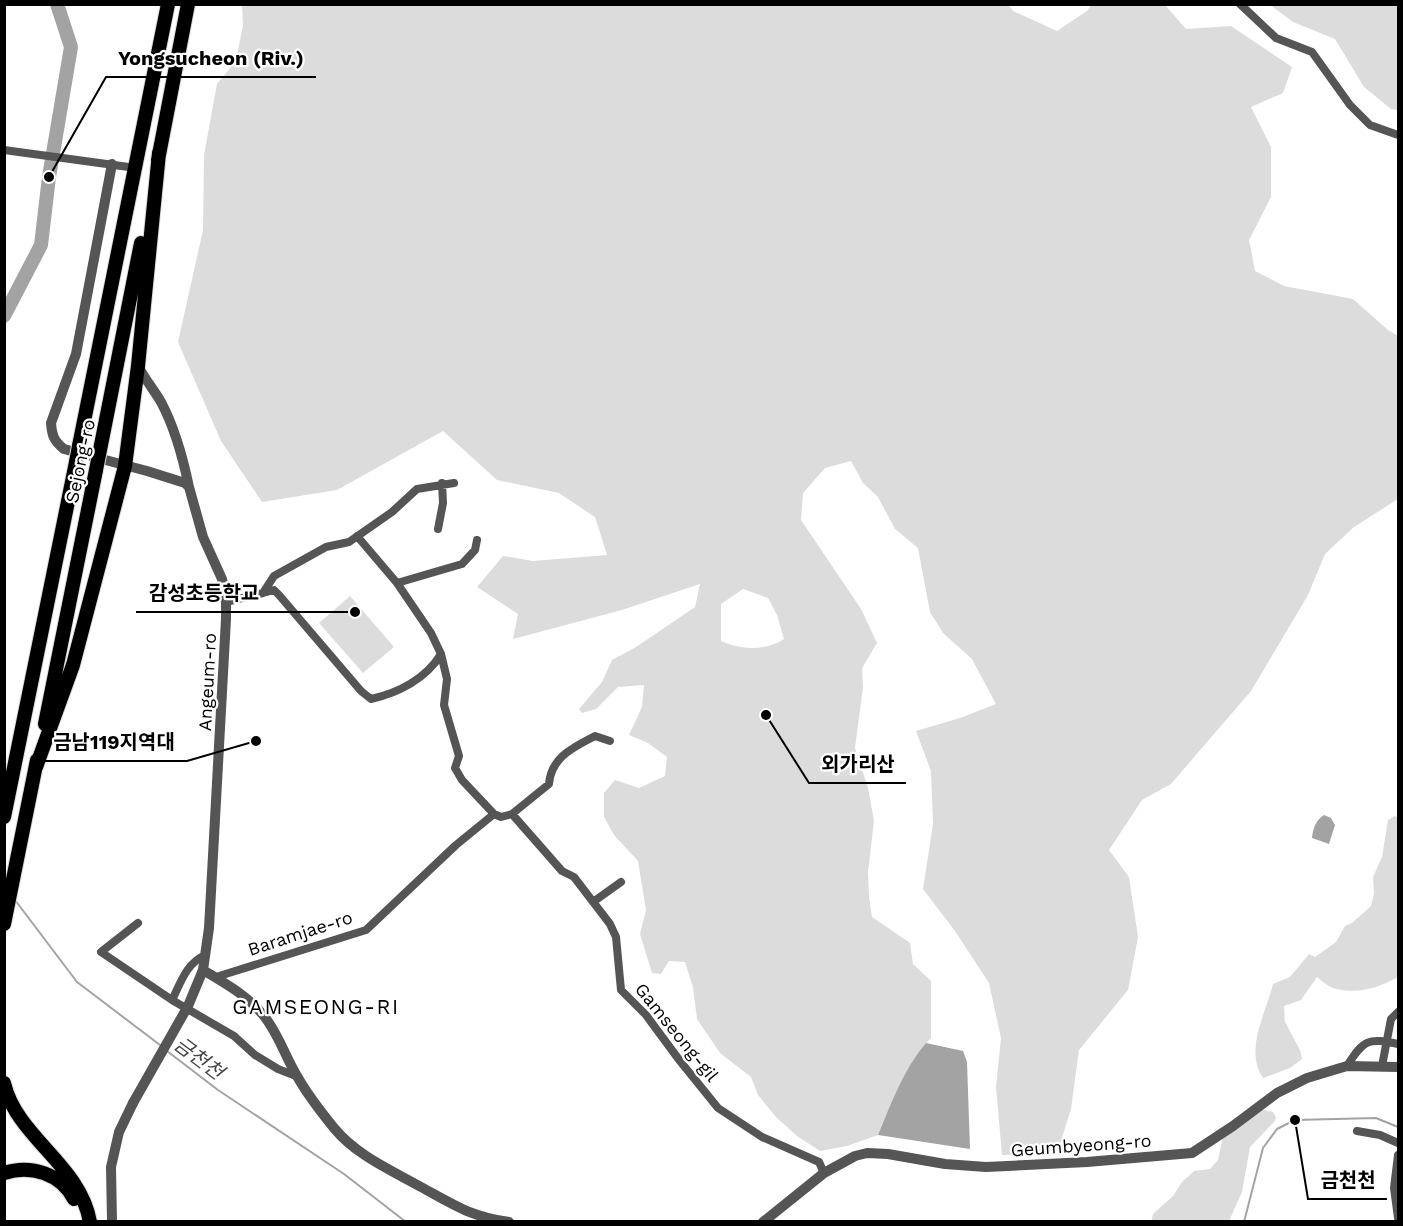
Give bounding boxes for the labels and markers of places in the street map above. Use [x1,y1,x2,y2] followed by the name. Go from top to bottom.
[106,39,316,77] callout: Yongsucheon (Riv.)
[136,574,271,612] callout: 감성초등학교
[41,723,187,761] callout: 금남119지역대
[809,745,906,783] callout: 외가리산
[1308,1161,1387,1199] callout: 금천천

